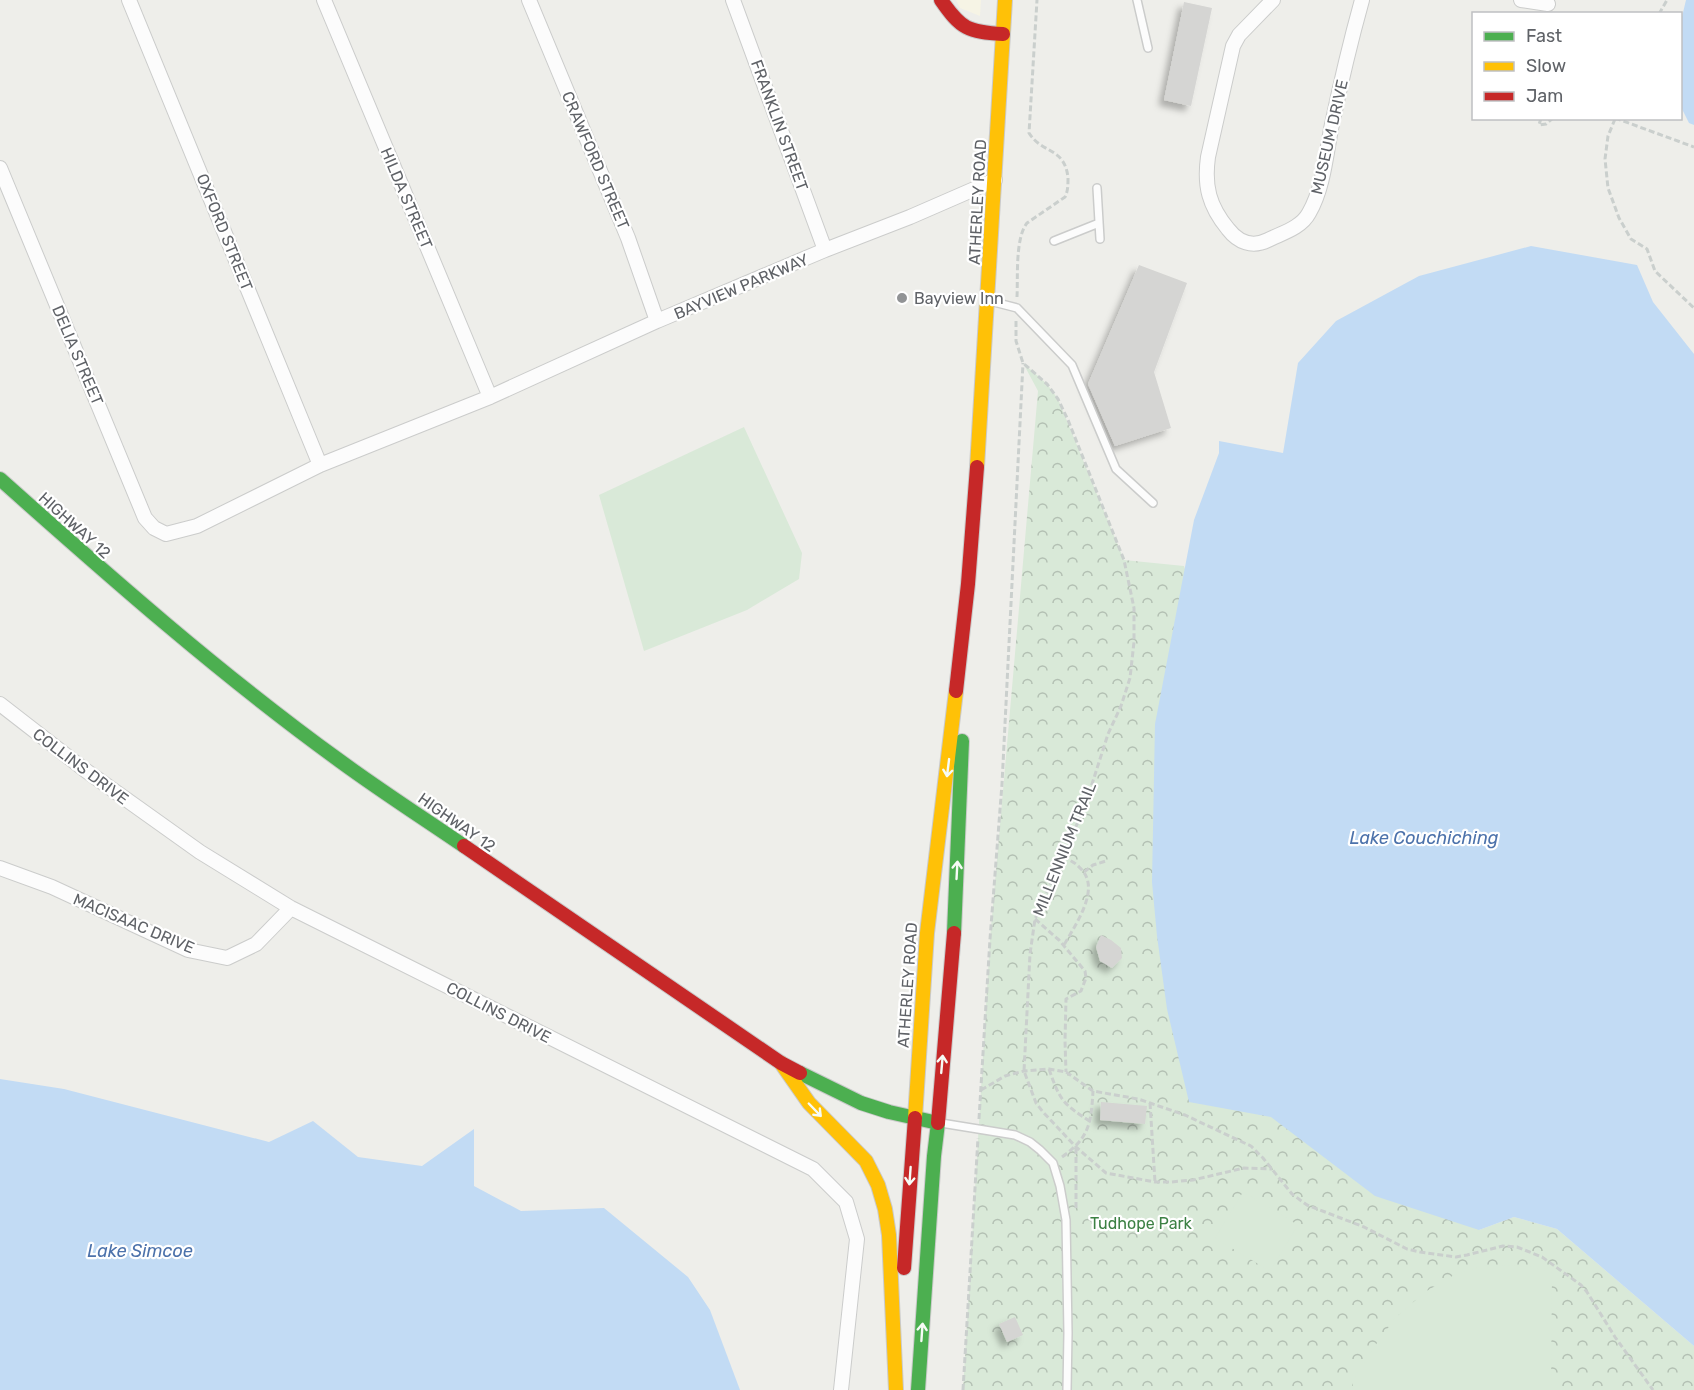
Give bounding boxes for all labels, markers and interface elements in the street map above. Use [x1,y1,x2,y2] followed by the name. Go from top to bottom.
[1472,12,1682,120] legend
[1526,25,1562,47] text: Fast
[1526,55,1566,77] text: Slow
[747,57,812,193] street label: FRANKLIN STREET
[1307,78,1352,196] street label: MUSEUM DRIVE
[1526,85,1563,107] text: Jam
[558,88,633,232] street label: CRAWFORD STREET
[965,139,990,265] street label: ATHERLEY ROAD
[377,145,436,252] street label: HILDA STREET
[192,171,257,293] street label: OXFORD STREET
[671,250,811,323] street label: BAYVIEW PARKWAY
[914,289,1004,308] place label: Bayview Inn
[895,291,909,305] marker: Bayview Inn
[48,302,107,408] street label: DELIA STREET
[35,488,115,563] street label: HIGHWAY 12
[29,724,132,809] street label: COLLINS DRIVE
[942,757,953,777] one-way arrow
[1029,779,1100,919] street label: MILLENNIUM TRAIL
[414,789,499,856] street label: HIGHWAY 12
[1349,827,1499,849] water label: Lake Couchiching
[951,860,962,880] one-way arrow
[70,889,197,958] street label: MACISAAC DRIVE
[894,922,921,1048] street label: ATHERLEY ROAD
[443,978,554,1047] street label: COLLINS DRIVE
[937,1055,948,1075] one-way arrow
[808,1103,822,1118] one-way arrow
[905,1166,916,1186] one-way arrow
[1090,1214,1193,1233] park label: Tudhope Park
[87,1240,193,1262] water label: Lake Simcoe
[917,1322,928,1342] one-way arrow

